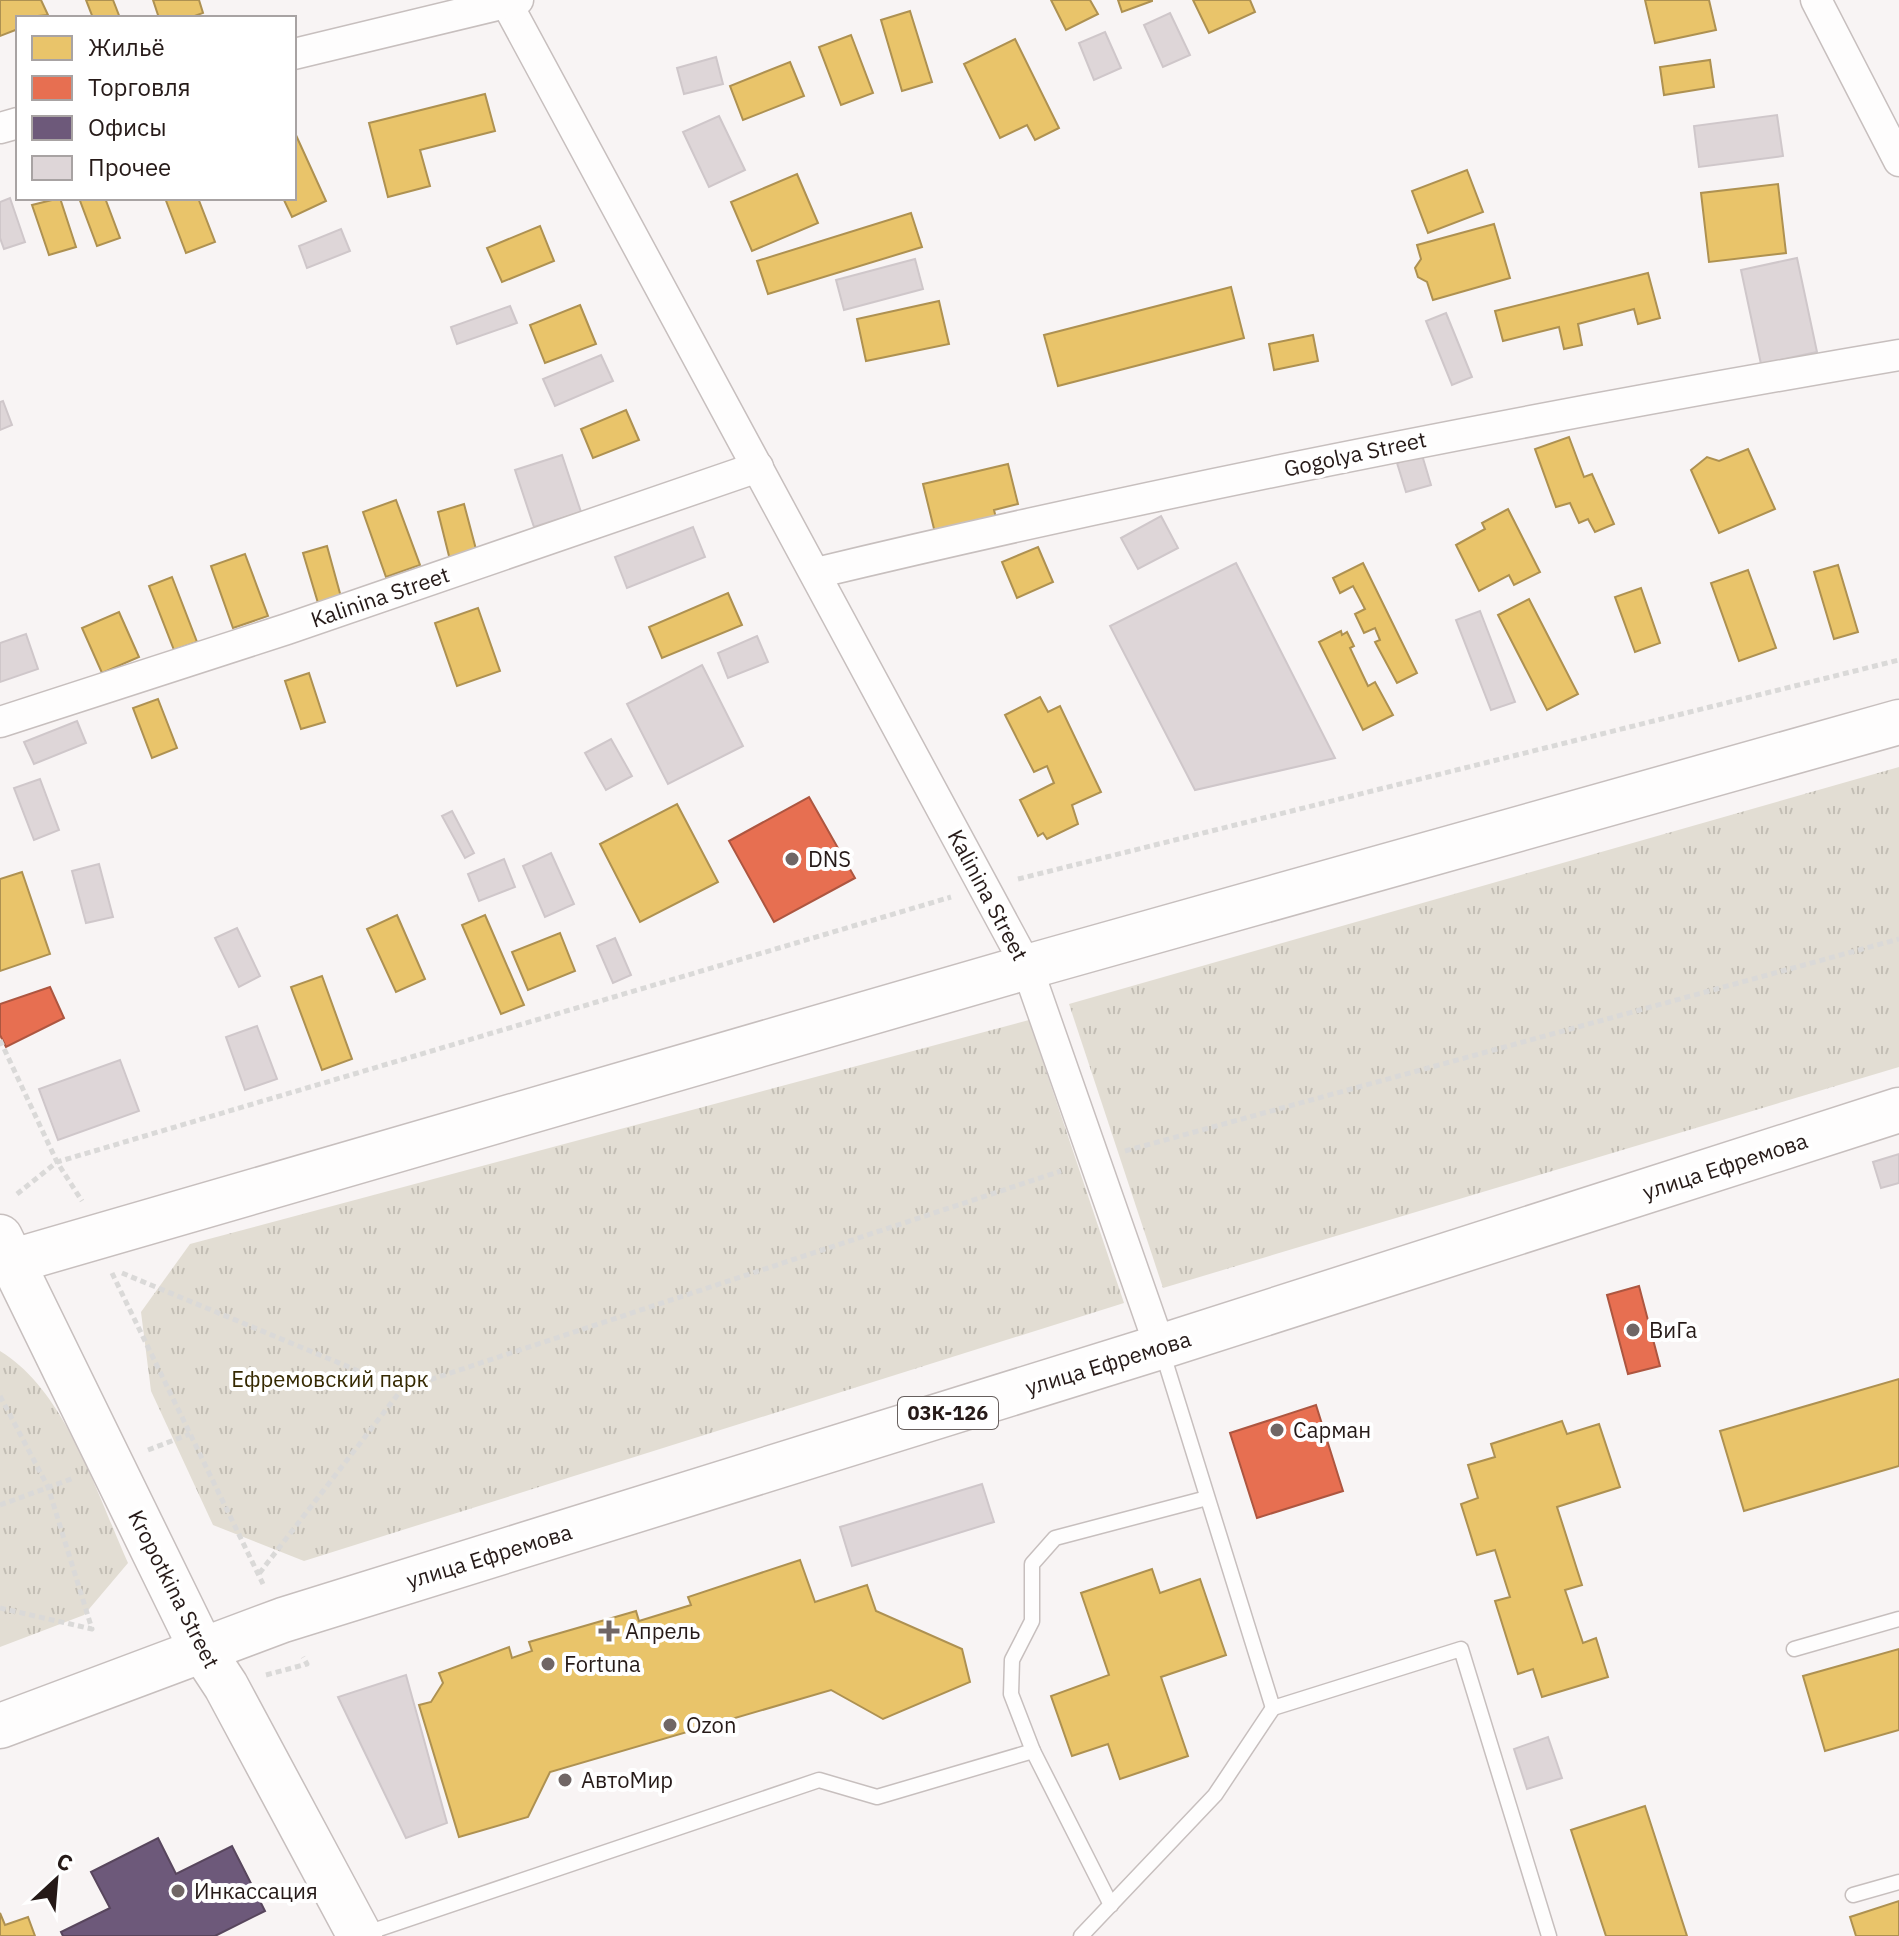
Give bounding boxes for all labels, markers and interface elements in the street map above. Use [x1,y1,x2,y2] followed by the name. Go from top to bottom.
[16,16,296,200] legend
[88,31,165,63] text: Жильё
[88,71,191,103] text: Торговля
[88,111,167,143] text: Офисы
[88,151,171,183] text: Прочее
[1281,424,1429,483] street label: Gogolya Street
[307,559,453,634] street label: Kalinina Street
[942,824,1035,965] street label: Kalinina Street
[808,844,851,873] place label: DNS
[783,850,801,868] marker: DNS
[1639,1125,1811,1206] street label: улица Ефремова
[1649,1315,1697,1344] place label: ВиГа
[1624,1321,1642,1339] marker: ВиГа
[1021,1323,1194,1402] street label: улица Ефремова
[231,1364,429,1393] park label: Ефремовский парк
[898,1397,998,1429] road number: 03К-126
[1293,1415,1371,1444] place label: Сарман
[1268,1421,1286,1439] marker: Сарман
[122,1505,227,1673] street label: Kropotkina Street
[402,1516,575,1595] street label: улица Ефремова
[625,1616,700,1645] place label: Апрель
[600,1622,618,1640] marker: Апрель
[564,1649,641,1678] place label: Fortuna
[539,1655,557,1673] marker: Fortuna
[686,1710,736,1739] place label: Ozon
[661,1716,679,1734] marker: Ozon
[581,1765,673,1794] place label: АвтоМир
[556,1771,574,1789] marker: АвтоМир
[16,1840,96,1920] north arrow
[52,1845,78,1878] text: С
[194,1876,318,1905] place label: Инкассация
[169,1882,187,1900] marker: Инкассация

